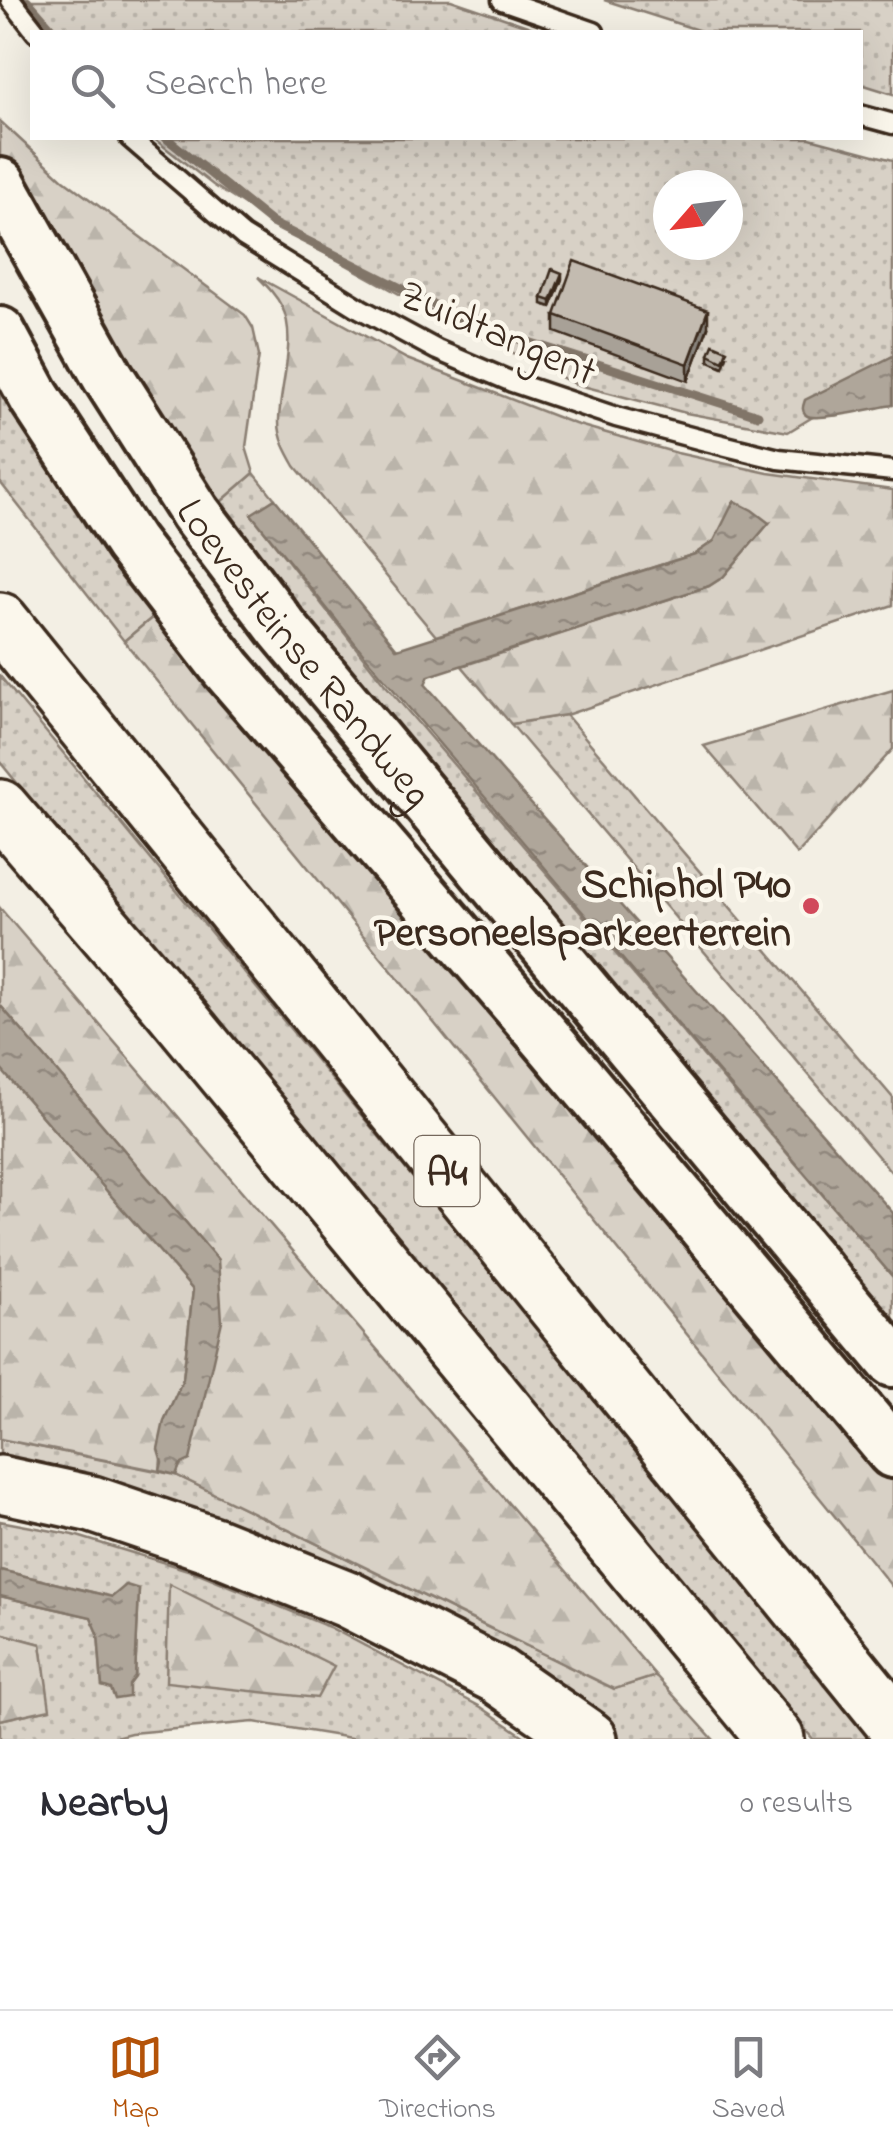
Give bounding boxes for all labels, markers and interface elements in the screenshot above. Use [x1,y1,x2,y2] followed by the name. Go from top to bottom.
[30,30,863,140] search box
[145,57,327,113] text: Search here
[65,58,120,113] icon: search
[653,170,743,260] north arrow
[389,266,605,404] street label: Zuidtangent
[158,488,445,822] street label: Loevesteinse Randweg
[374,856,791,965] place label: Schiphol P40 Personeelsparkeerterrein
[800,895,822,917] marker: Schiphol P40 Personeelsparkeerterrein
[414,1136,480,1206] road number: A4
[40,1774,168,1835] text: Nearby
[740,1781,853,1828] text: 0 results
[108,2030,163,2131] tab: Map
[379,2030,496,2131] tab: Directions
[712,2030,785,2131] tab: Saved

